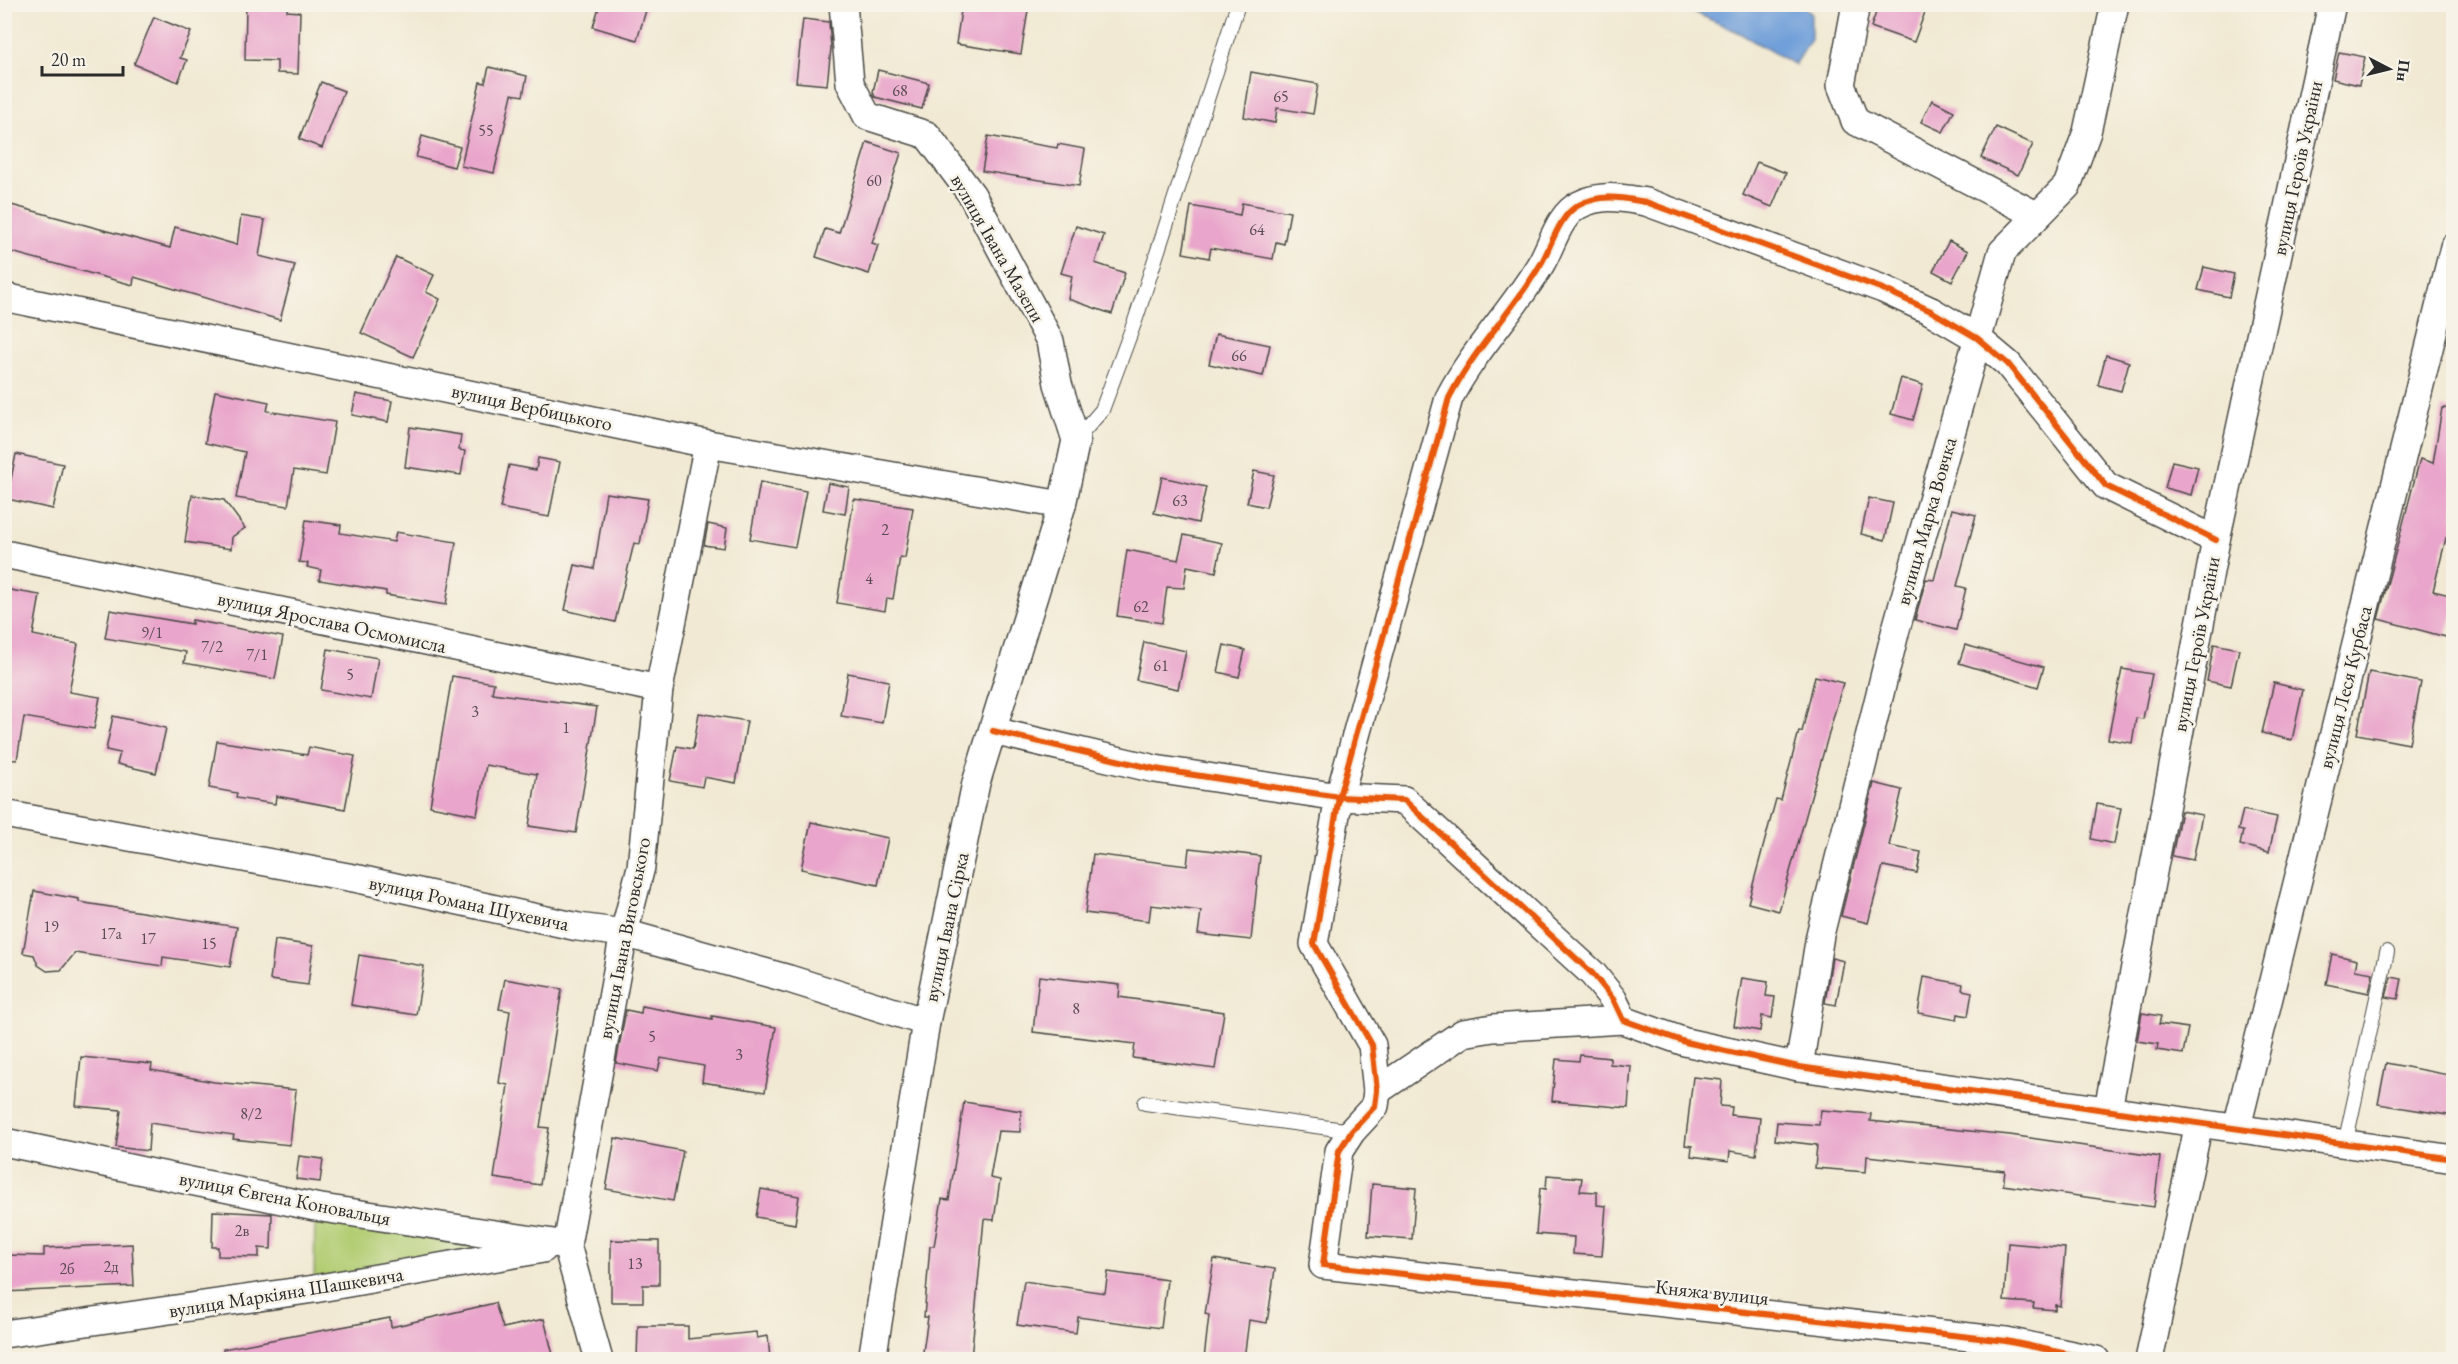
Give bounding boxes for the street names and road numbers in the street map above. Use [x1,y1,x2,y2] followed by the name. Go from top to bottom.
[2266,78,2328,258] street label: вулиця Героїв України
[945,169,1051,327] street label: вулиця Івана Мазепи
[449,377,615,437] street label: вулиця Вербицького
[1890,434,1962,608] street label: вулиця Марка Вовчка
[2166,554,2226,734] street label: вулиця Героїв України
[215,585,449,659] street label: вулиця Ярослава Осмомисла
[2312,603,2378,771] street label: вулиця Леся Курбаса
[592,835,656,1041] street label: вулиця Івана Виговського
[917,850,975,1004] street label: вулиця Івана Сірка
[367,869,571,937] street label: вулиця Романа Шухевича
[177,1165,393,1231] street label: вулиця Євгена Коновальця
[167,1261,405,1323] street label: вулиця Маркіяна Шашкевича
[1654,1273,1770,1311] street label: Княжа вулиця

